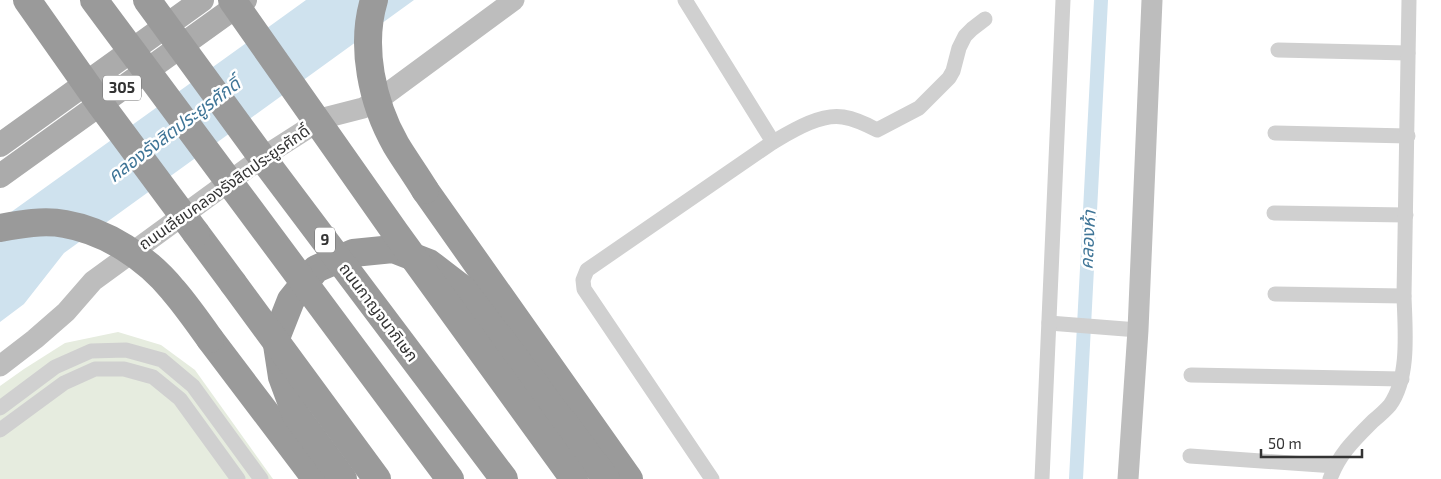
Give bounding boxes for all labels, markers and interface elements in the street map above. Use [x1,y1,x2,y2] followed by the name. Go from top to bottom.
[103,69,248,187] water label: คลองรังสิตประยูรศักดิ์
[103,76,141,100] road number: 305
[135,120,313,254] street label: ถนนเลียบคลองรังสิตประยูรศักดิ์
[1074,209,1100,270] water label: คลองห้า
[315,228,335,252] road number: 9
[336,259,423,365] street label: ถนนกาญจนาภิเษก
[1261,426,1362,458] scale bar
[1268,434,1302,452] text: 50 m

